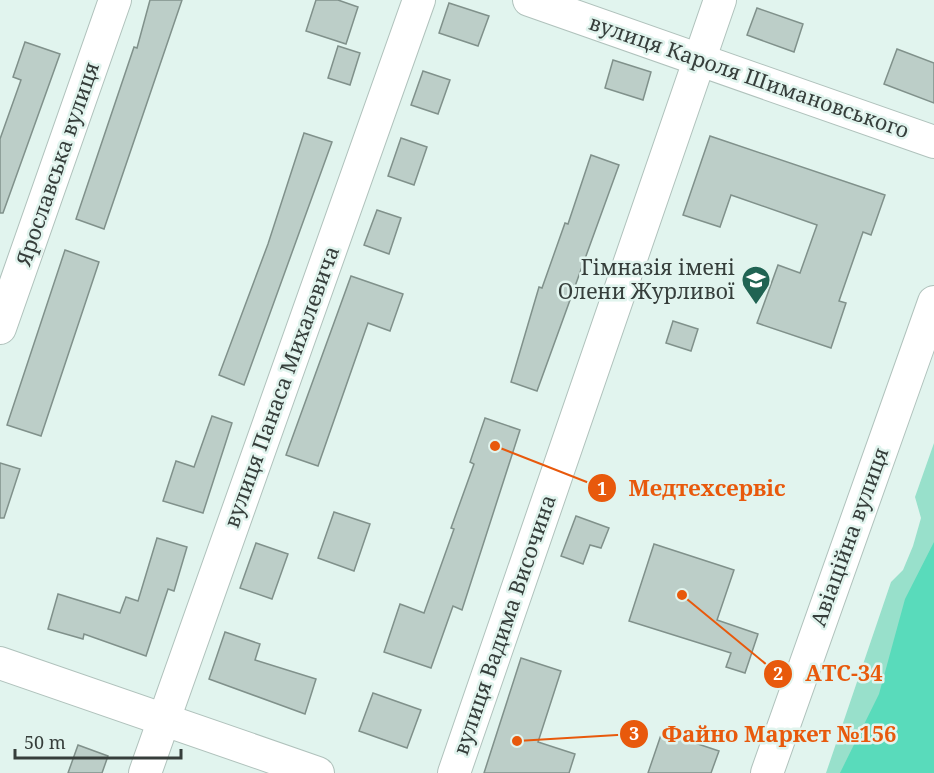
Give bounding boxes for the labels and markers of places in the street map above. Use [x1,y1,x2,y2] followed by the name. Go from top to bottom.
[558,253,735,305] place label: Гімназія імені Олени Журливої
[740,264,772,306] school or university icon: Гімназія імені Олени Журливої
[587,468,798,508] callout: Медтехсервіс
[763,654,894,694] callout: АТС-34
[619,714,908,754] callout: Файно Маркет №156

